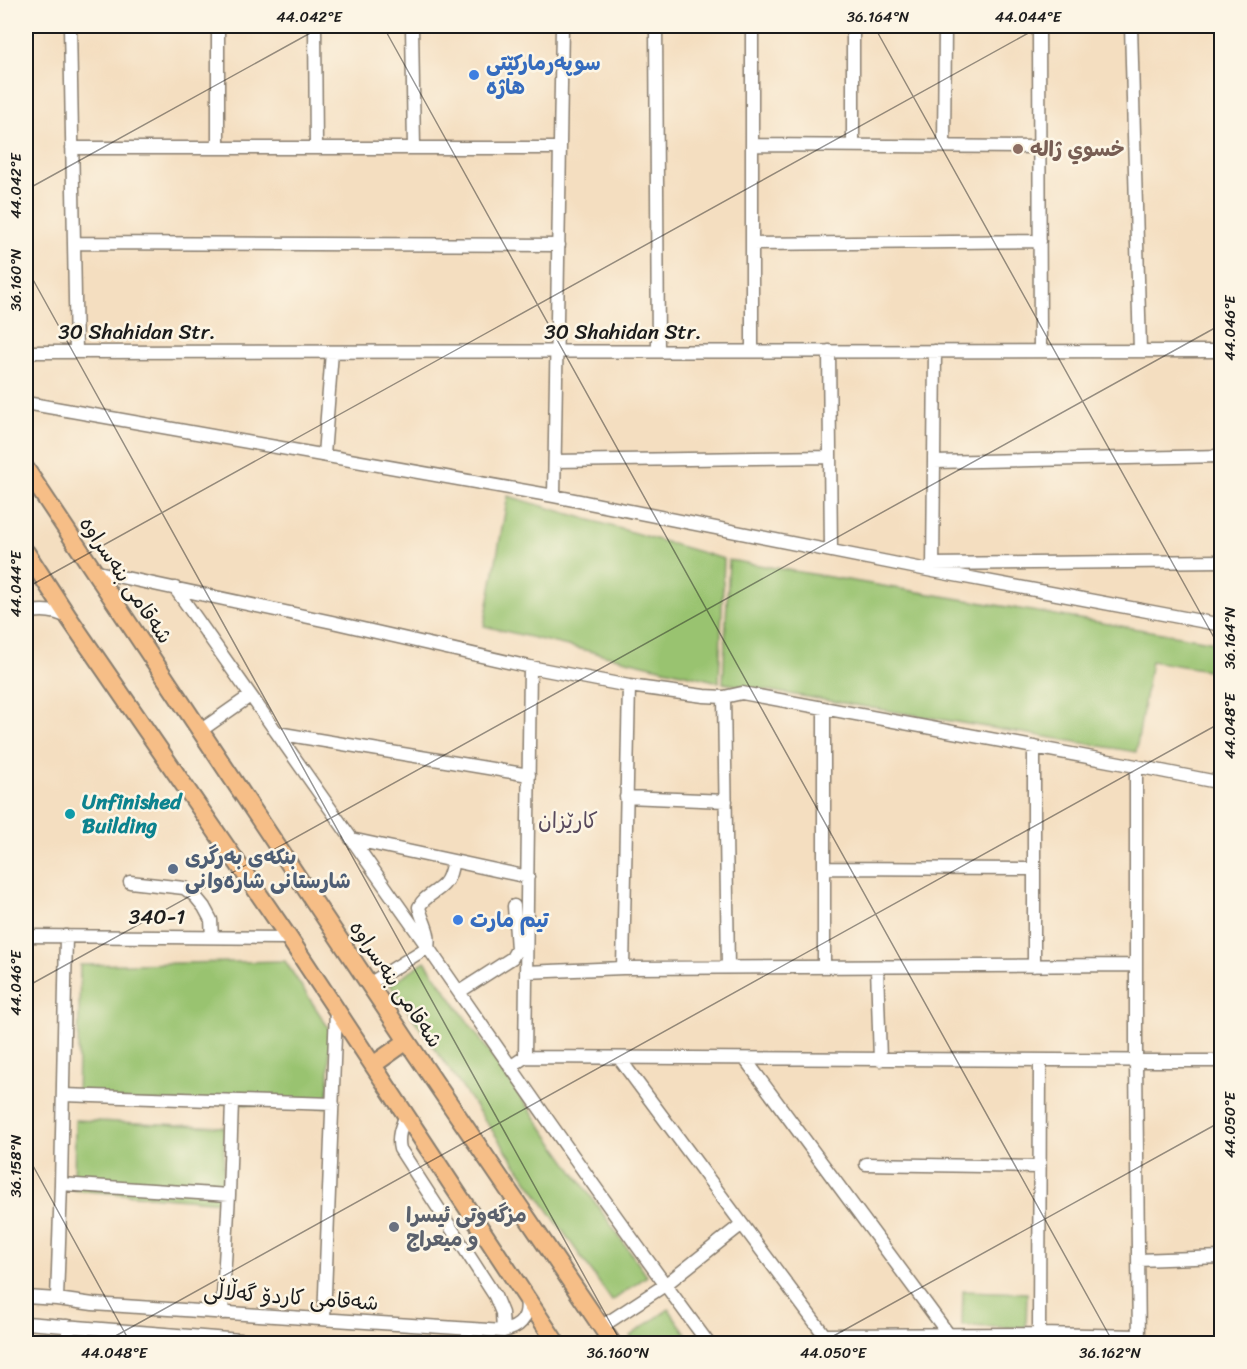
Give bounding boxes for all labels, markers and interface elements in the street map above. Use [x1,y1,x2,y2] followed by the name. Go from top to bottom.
[276,4,343,30] text: 44.042°E
[847,4,910,30] text: 36.164°N
[995,4,1063,30] text: 44.044°E
[486,44,601,106] place label: سوپەرمارکێتی هاژە
[467,68,481,82] marker: سوپەرمارکێتی هاژە
[1030,130,1125,168] place label: خسوي ژاله
[1011,142,1025,156] marker: خسوي ژاله
[3,152,29,219] text: 44.042°E
[3,248,29,311] text: 36.160°N
[1217,294,1243,361] text: 44.046°E
[58,313,216,351] street label: 30 Shahidan Str.
[544,313,702,351] street label: 30 Shahidan Str.
[69,508,183,652] street label: شەقامی بنەسراوە
[3,549,29,617] text: 44.044°E
[1217,606,1243,669] text: 36.164°N
[1217,691,1243,759] text: 44.048°E
[82,783,183,845] place label: Unfinished Building
[538,801,598,840] district label: کارێزان
[63,807,77,821] marker: Unfinished Building
[185,838,351,900] place label: بنكەی بەرگری شارستانی شارەوانی
[166,862,180,876] marker: بنكەی بەرگری شارستانی شارەوانی
[129,898,185,936] street label: 340-1
[470,901,550,939] place label: تيم مارت
[339,912,453,1056] street label: شەقامی بنەسراوە
[451,913,465,927] marker: تيم مارت
[3,949,29,1016] text: 44.046°E
[1217,1090,1243,1158] text: 44.050°E
[3,1134,29,1197] text: 36.158°N
[406,1196,527,1258] place label: مزگەوتی ئیسرا و میعراج
[387,1220,401,1234] marker: مزگەوتی ئیسرا و میعراج
[202,1272,380,1322] street label: شەقامی کاردۆ گەڵاڵی
[81,1340,149,1366] text: 44.048°E
[587,1340,650,1366] text: 36.160°N
[800,1340,868,1366] text: 44.050°E
[1079,1340,1141,1366] text: 36.162°N

